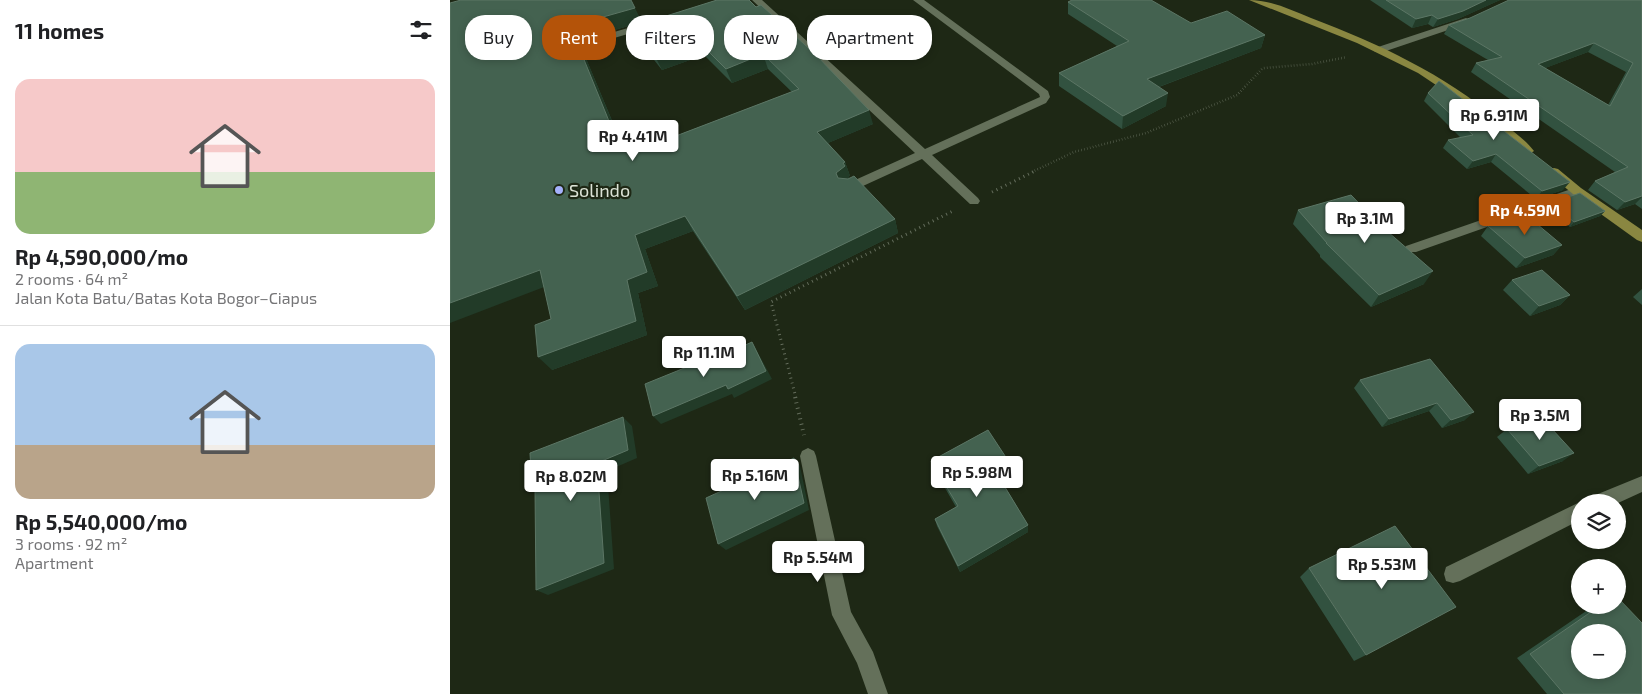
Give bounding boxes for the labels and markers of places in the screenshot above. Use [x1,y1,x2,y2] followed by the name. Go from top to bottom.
[1442,98,1546,141] pin: Rp 6.91M
[581,120,685,162] pin: Rp 4.41M
[569,179,630,201] place label: Solindo
[553,184,565,196] marker: Solindo
[1473,194,1577,236] pin: Rp 4.59M
[1319,202,1411,244] pin: Rp 3.1M
[652,336,756,378] pin: Rp 11.1M
[1494,398,1586,441] pin: Rp 3.5M
[925,456,1029,498] pin: Rp 5.98M
[703,458,807,501] pin: Rp 5.16M
[519,460,623,502] pin: Rp 8.02M
[766,540,870,583] pin: Rp 5.54M
[1330,548,1434,590] pin: Rp 5.53M

